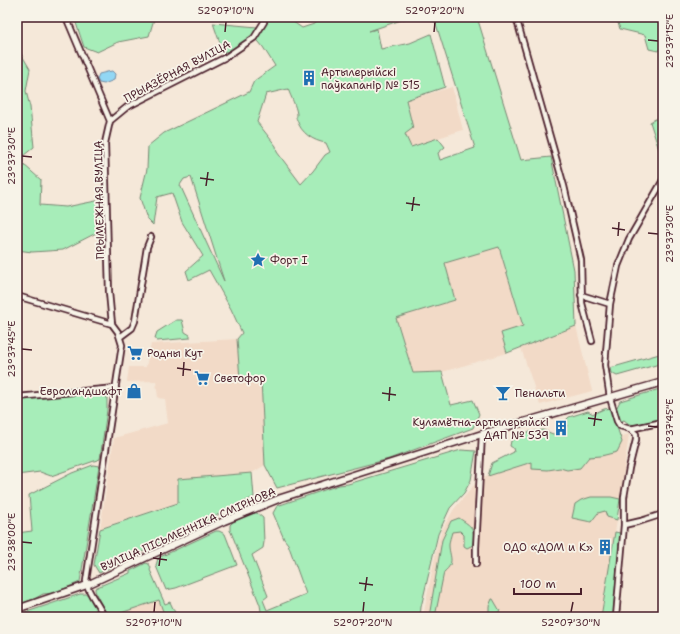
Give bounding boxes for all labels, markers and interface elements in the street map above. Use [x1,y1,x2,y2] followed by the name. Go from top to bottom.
[198,4,254,17] text: 52°07'10"N
[406,4,464,17] text: 52°07'20"N
[663,14,676,68] text: 23°37'15"E
[121,37,233,106] street label: ПРЫАЗЁРНАЯ ВУЛІЦА
[321,65,420,93] place label: Артылерыйскі паўкапанір № 515
[300,69,318,87] building icon: Артылерыйскі паўкапанір № 515
[5,127,18,185] text: 23°37'30"E
[91,140,108,259] street label: ПРЫМЕЖНАЯ ВУЛІЦА
[663,205,676,263] text: 23°37'30"E
[249,251,267,269] place icon: Форт I
[270,253,308,268] place label: Форт I
[5,321,18,377] text: 23°37'45"E
[126,344,144,362] supermarket icon: Родны Кут
[147,346,203,361] place label: Родны Кут
[193,369,211,387] supermarket icon: Светофор
[214,371,266,386] place label: Светофор
[125,382,143,400] shop icon: Евроландшафт
[40,384,122,399] place label: Евроландшафт
[494,384,512,402] bar icon: Пенальти
[515,386,565,401] place label: Пенальти
[663,399,676,455] text: 23°37'45"E
[412,415,549,443] place label: Кулямётна-артылерыйскі ДАП № 539
[552,419,570,437] building icon: Кулямётна-артылерыйскі ДАП № 539
[98,484,278,575] street label: ВУЛІЦА ПІСЬМЕННІКА СМІРНОВА
[5,513,18,571] text: 23°38'00"E
[596,538,614,556] building icon: ОДО «ДОМ и К»
[503,540,593,555] place label: ОДО «ДОМ и К»
[514,570,581,596] scale bar
[520,576,556,592] text: 100 m
[126,616,182,629] text: 52°07'10"N
[334,616,392,629] text: 52°07'20"N
[542,616,600,629] text: 52°07'30"N

